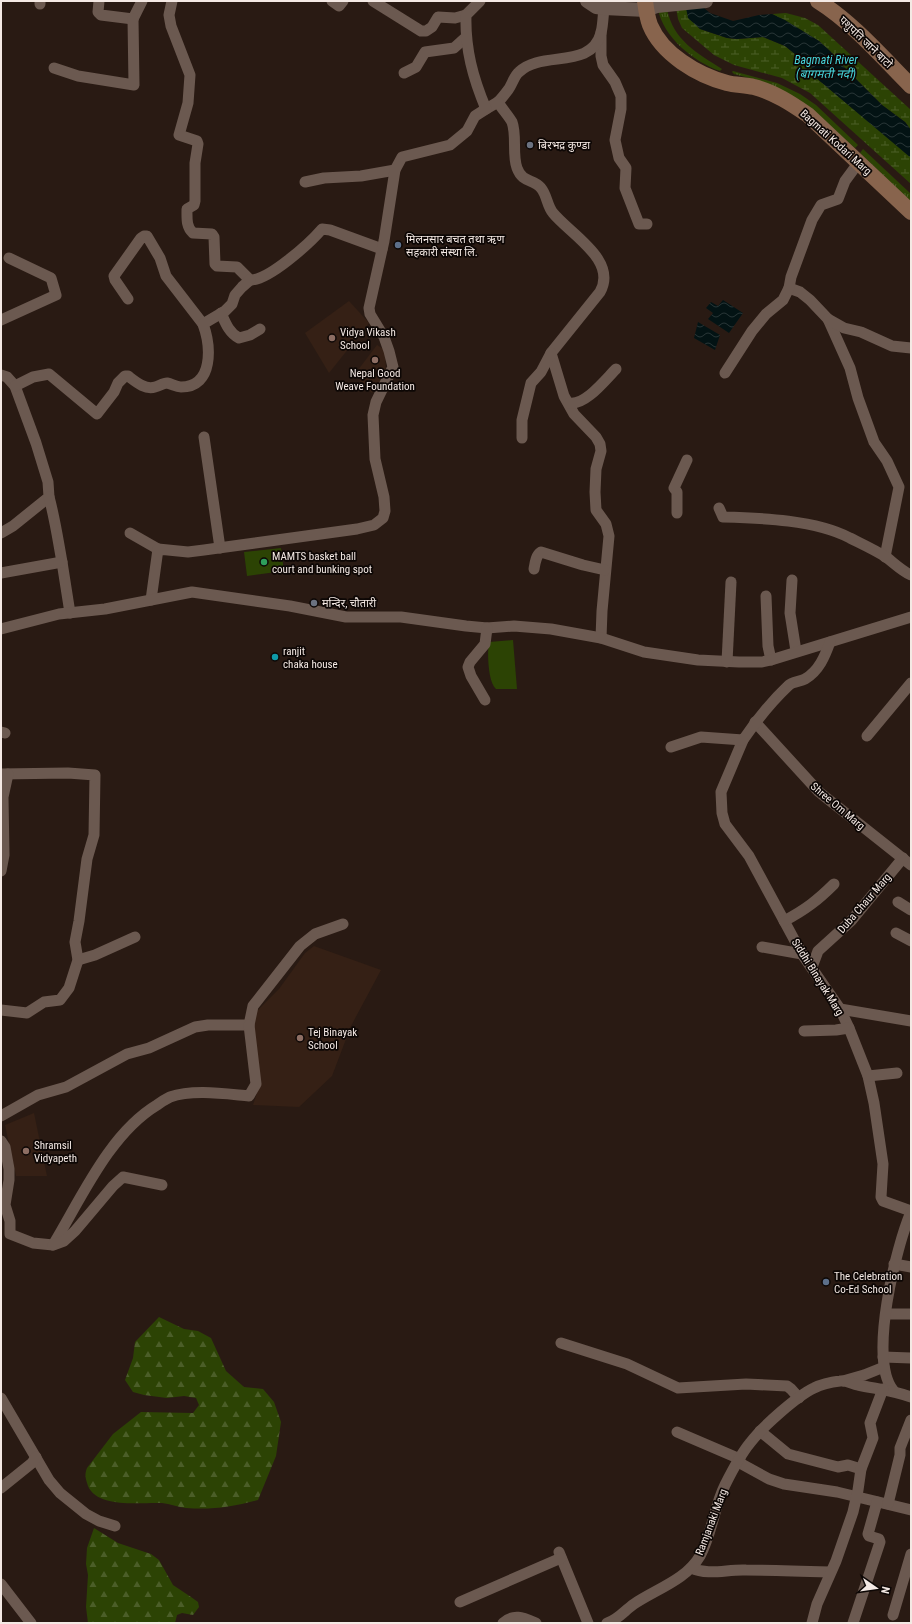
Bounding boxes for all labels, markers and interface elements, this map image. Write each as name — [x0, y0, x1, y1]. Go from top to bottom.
street label: पशुपति जाने बाटो — [836, 14, 895, 71]
water label: Bagmati River (बागमती नदी) — [794, 53, 858, 81]
street label: Bagmati Kodari Marg — [797, 107, 874, 178]
place label: बिरभद्र कुण्डा — [538, 139, 590, 152]
marker: बिरभद्र कुण्डा — [525, 140, 535, 150]
place label: मिलनसार बचत तथा ऋण सहकारी संस्था लि. — [406, 233, 505, 259]
marker: मिलनसार बचत तथा ऋण सहकारी संस्था लि. — [393, 240, 403, 250]
place label: Vidya Vikash School — [340, 326, 396, 352]
marker: Vidya Vikash School — [327, 333, 337, 343]
marker: Nepal Good Weave Foundation — [370, 355, 380, 365]
place label: Nepal Good Weave Foundation — [335, 367, 415, 393]
place label: MAMTS basket ball court and bunking spot — [272, 550, 372, 576]
marker: MAMTS basket ball court and bunking spot — [259, 557, 269, 567]
place label: मन्दिर, चौतारी — [322, 597, 376, 610]
marker: मन्दिर, चौतारी — [309, 598, 319, 608]
place label: ranjit chaka house — [283, 645, 338, 671]
marker: ranjit chaka house — [270, 652, 280, 662]
street label: Shree Om Marg — [808, 780, 867, 833]
street label: Duba Chaur Marg — [835, 871, 894, 936]
street label: Siddhi Binayak Marg — [789, 936, 846, 1018]
place label: Tej Binayak School — [308, 1026, 357, 1052]
marker: Tej Binayak School — [295, 1033, 305, 1043]
place label: Shramsil Vidyapeth — [34, 1139, 77, 1165]
marker: Shramsil Vidyapeth — [21, 1146, 31, 1156]
place label: The Celebration Co-Ed School — [834, 1270, 902, 1296]
marker: The Celebration Co-Ed School — [821, 1277, 831, 1287]
street label: Ramjanaki Marg — [693, 1487, 730, 1557]
north arrow — [856, 1568, 896, 1608]
text: N — [878, 1585, 892, 1595]

